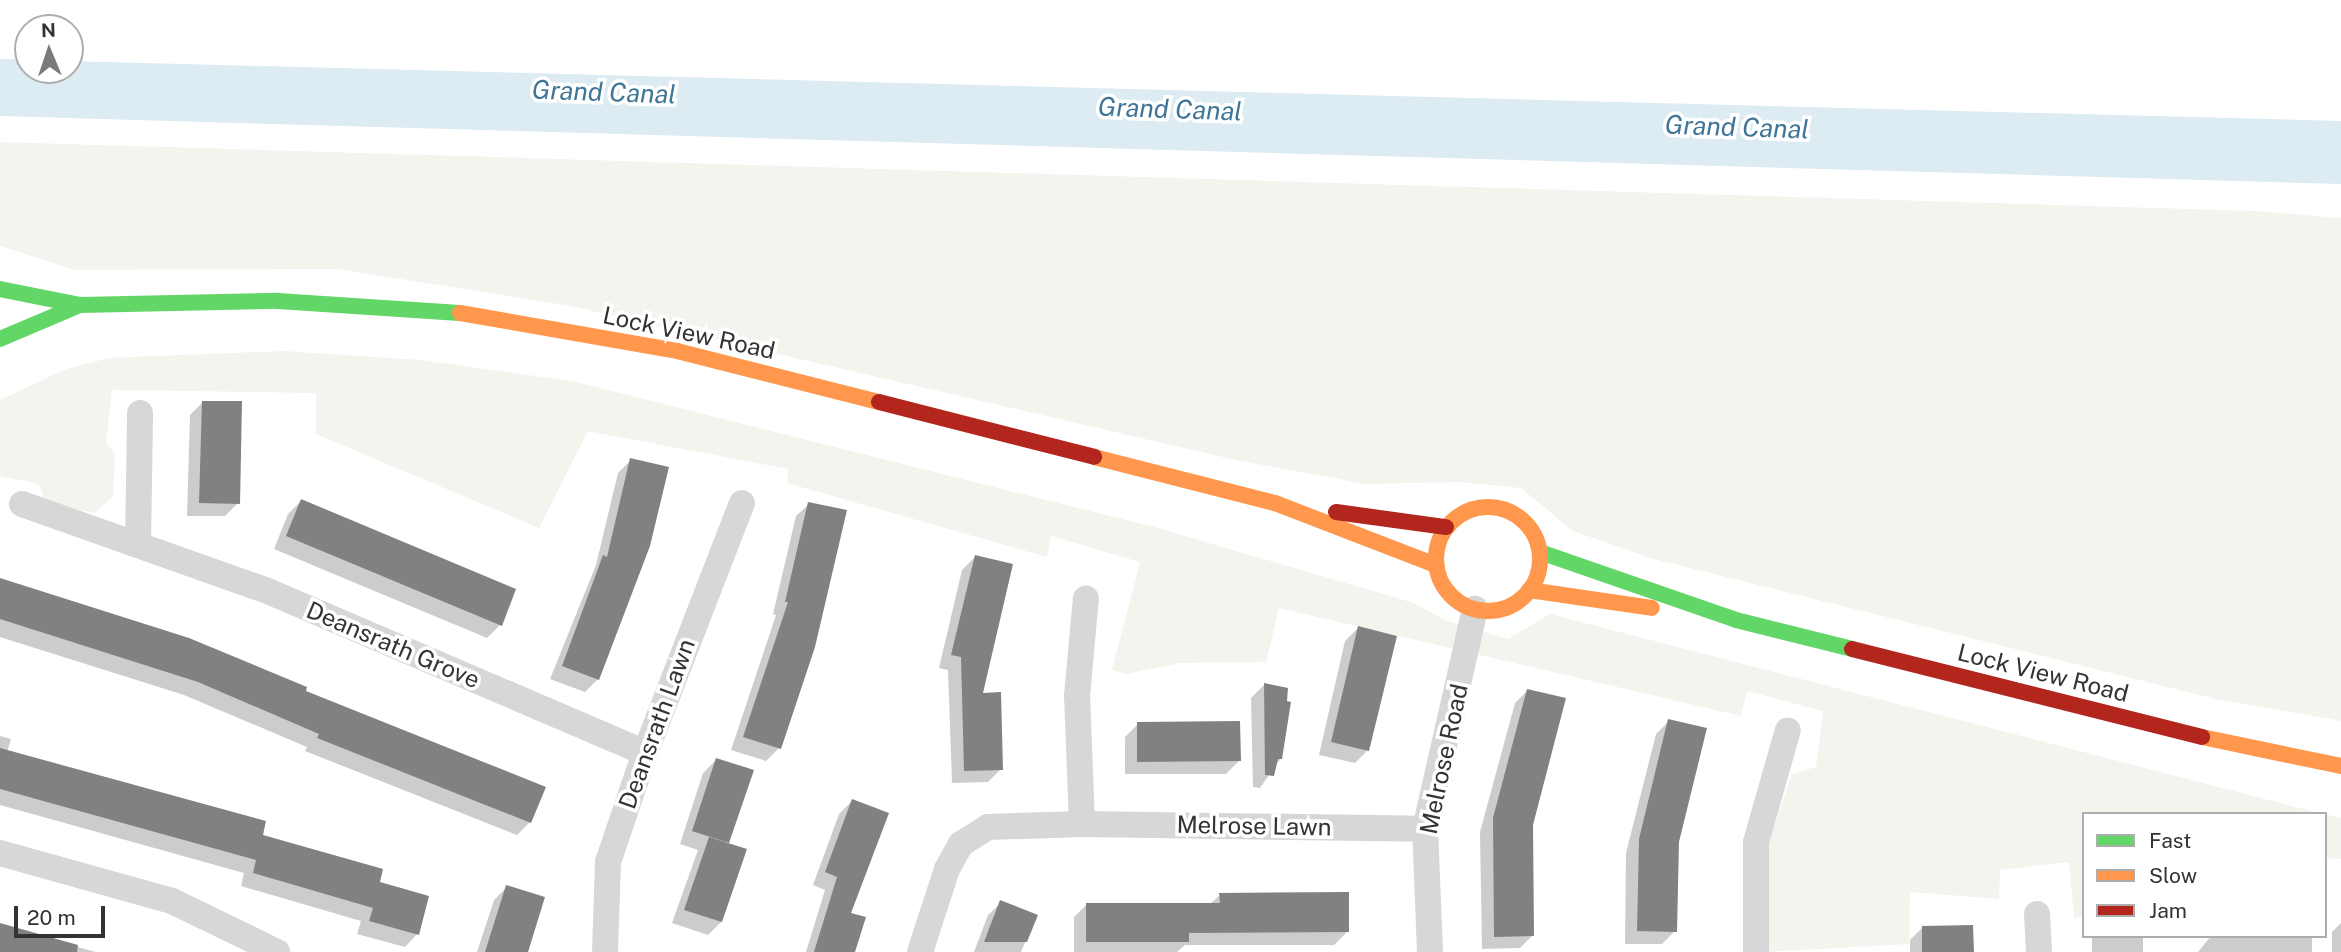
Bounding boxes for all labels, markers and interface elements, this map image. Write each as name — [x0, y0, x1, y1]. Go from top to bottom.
north arrow — [14, 14, 84, 84]
text: N — [41, 19, 56, 41]
water label: Grand Canal — [531, 74, 677, 110]
water label: Grand Canal — [1097, 91, 1243, 127]
water label: Grand Canal — [1664, 109, 1810, 145]
street label: Lock View Road — [600, 301, 778, 365]
street label: Deansrath Grove — [302, 596, 484, 694]
street label: Deansrath Lawn — [613, 635, 701, 813]
street label: Lock View Road — [1954, 638, 2132, 708]
street label: Melrose Road — [1414, 681, 1474, 837]
street label: Melrose Lawn — [1176, 810, 1332, 842]
legend — [2082, 812, 2327, 938]
text: Fast — [2149, 828, 2191, 853]
text: Slow — [2149, 863, 2197, 888]
scale bar — [18, 892, 108, 936]
text: Jam — [2149, 898, 2187, 923]
text: 20 m — [27, 905, 76, 930]

